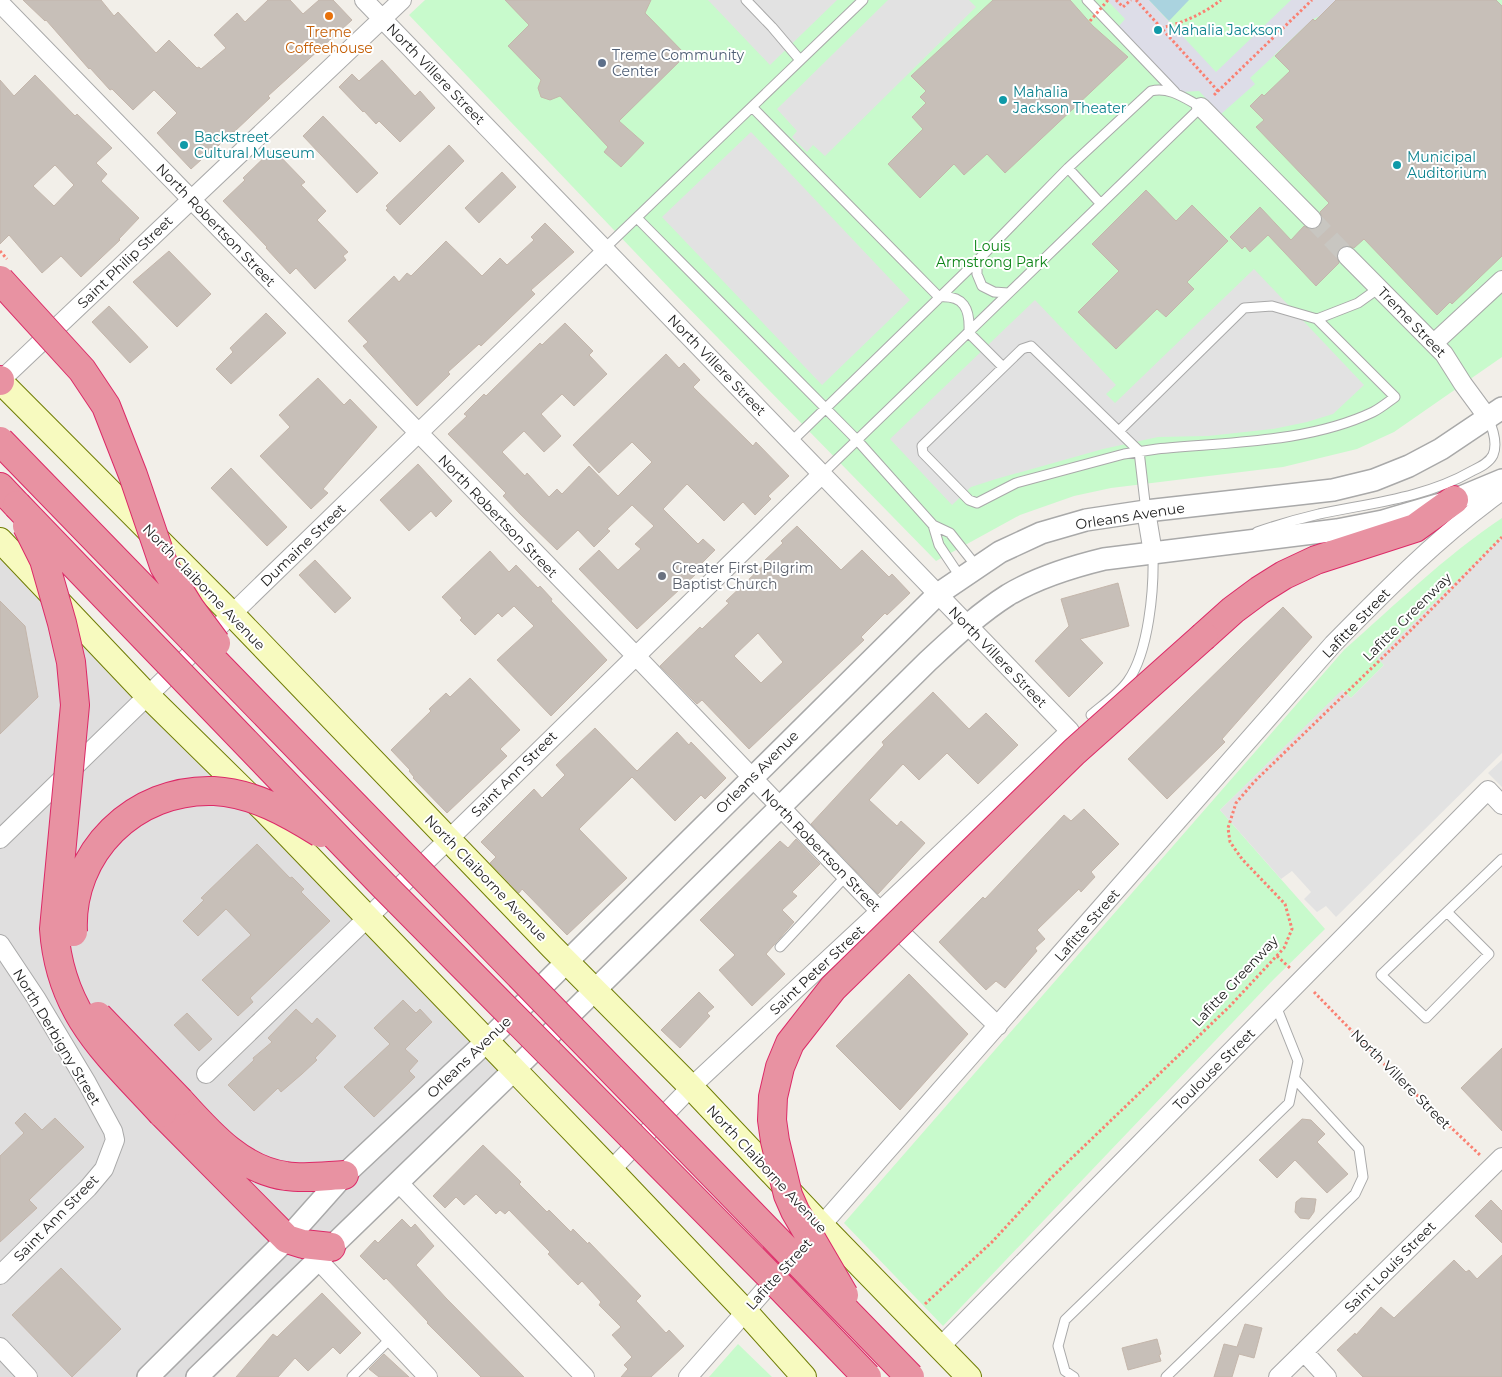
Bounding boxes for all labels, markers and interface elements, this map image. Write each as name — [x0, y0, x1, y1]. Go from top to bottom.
marker: Treme Coffeehouse — [323, 10, 335, 22]
street label: North Villere Street — [383, 20, 489, 129]
place label: Mahalia Jackson — [1168, 21, 1283, 39]
place label: Treme Coffeehouse — [285, 23, 373, 57]
marker: Mahalia Jackson — [1152, 24, 1164, 36]
place label: Treme Community Center — [612, 46, 745, 80]
marker: Treme Community Center — [596, 57, 608, 69]
place label: Mahalia Jackson Theater — [1012, 83, 1127, 117]
marker: Mahalia Jackson Theater — [997, 94, 1009, 106]
place label: Backstreet Cultural Museum — [194, 128, 315, 162]
marker: Backstreet Cultural Museum — [178, 139, 190, 151]
place label: Municipal Auditorium — [1407, 148, 1487, 182]
marker: Municipal Auditorium — [1391, 159, 1403, 171]
street label: North Robertson Street — [152, 160, 280, 291]
street label: Saint Philip Street — [74, 212, 177, 312]
park label: Louis Armstrong Park — [936, 237, 1049, 271]
street label: Treme Street — [1374, 283, 1450, 361]
street label: North Villere Street — [664, 311, 770, 420]
street label: North Robertson Street — [434, 451, 562, 582]
street label: Orleans Avenue — [1074, 498, 1186, 534]
street label: Dumaine Street — [257, 499, 350, 590]
street label: North Claiborne Avenue — [139, 520, 269, 654]
place label: Greater First Pilgrim Baptist Church — [672, 559, 814, 593]
street label: Lafitte Greenway — [1359, 569, 1455, 665]
marker: Greater First Pilgrim Baptist Church — [656, 570, 668, 582]
street label: Lafitte Street — [1318, 584, 1394, 662]
street label: North Villere Street — [945, 603, 1051, 712]
street label: Saint Ann Street — [467, 727, 561, 821]
street label: Orleans Avenue — [712, 727, 802, 817]
street label: North Robertson Street — [757, 785, 885, 916]
street label: North Claiborne Avenue — [421, 811, 551, 945]
street label: Lafitte Street — [1051, 885, 1124, 965]
street label: Saint Peter Street — [766, 921, 868, 1019]
street label: Lafitte Greenway — [1188, 931, 1282, 1030]
street label: North Derbigny Street — [9, 966, 105, 1109]
street label: Orleans Avenue — [423, 1012, 515, 1102]
street label: Toulouse Street — [1169, 1024, 1259, 1114]
street label: North Villere Street — [1347, 1025, 1455, 1133]
street label: North Claiborne Avenue — [703, 1101, 831, 1237]
street label: Saint Ann Street — [10, 1170, 102, 1265]
street label: Saint Louis Street — [1340, 1217, 1440, 1317]
street label: Lafitte Street — [742, 1234, 816, 1314]

